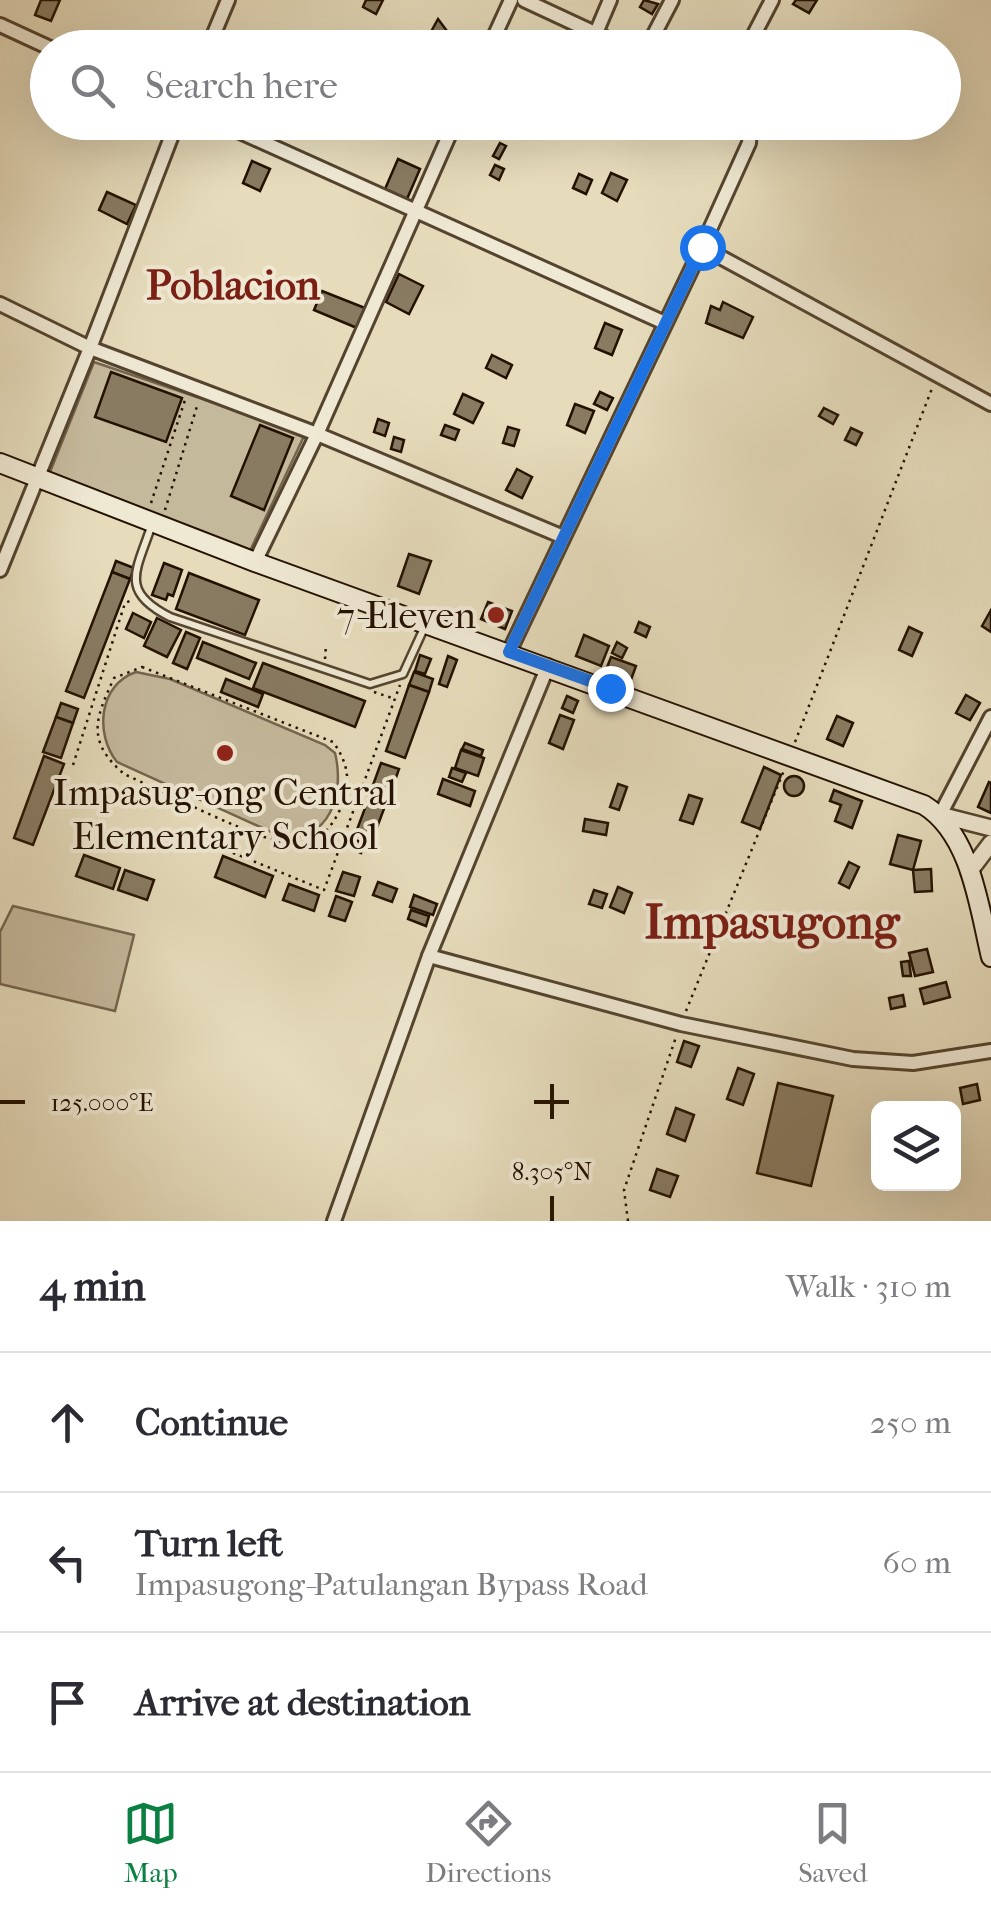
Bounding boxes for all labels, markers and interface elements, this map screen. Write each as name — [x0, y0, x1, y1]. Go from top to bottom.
search box — [30, 30, 961, 140]
icon: search — [65, 58, 120, 113]
text: Search here — [145, 63, 338, 108]
route start — [680, 225, 726, 271]
district label: Poblacion — [146, 261, 321, 310]
place label: 7-Eleven — [337, 593, 476, 638]
marker: 7-Eleven — [485, 604, 507, 626]
route end — [588, 666, 634, 712]
marker: Impasug-ong Central Elementary School — [214, 742, 236, 764]
place label: Impasug-ong Central Elementary School — [53, 770, 397, 859]
district label: Impasugong — [645, 894, 901, 950]
text: 125.000°E — [50, 1088, 154, 1117]
map controls — [871, 1101, 961, 1191]
button: layers — [871, 1101, 961, 1191]
text: 8.305°N — [512, 1157, 592, 1186]
text: 4 min — [40, 1262, 146, 1311]
text: Walk · 310 m — [786, 1268, 951, 1305]
icon: ahead — [40, 1395, 95, 1450]
text: Continue — [135, 1400, 288, 1445]
text: 250 m — [870, 1404, 951, 1441]
text: Turn left — [135, 1521, 283, 1566]
icon: left — [40, 1535, 95, 1590]
text: 60 m — [883, 1544, 951, 1581]
text: Impasugong-Patulangan Bypass Road — [135, 1566, 648, 1603]
icon: arrive — [40, 1675, 95, 1730]
text: Arrive at destination — [135, 1680, 471, 1725]
tab: Map — [123, 1796, 178, 1889]
tab: Directions — [425, 1796, 551, 1889]
tab: Saved — [798, 1796, 868, 1889]

